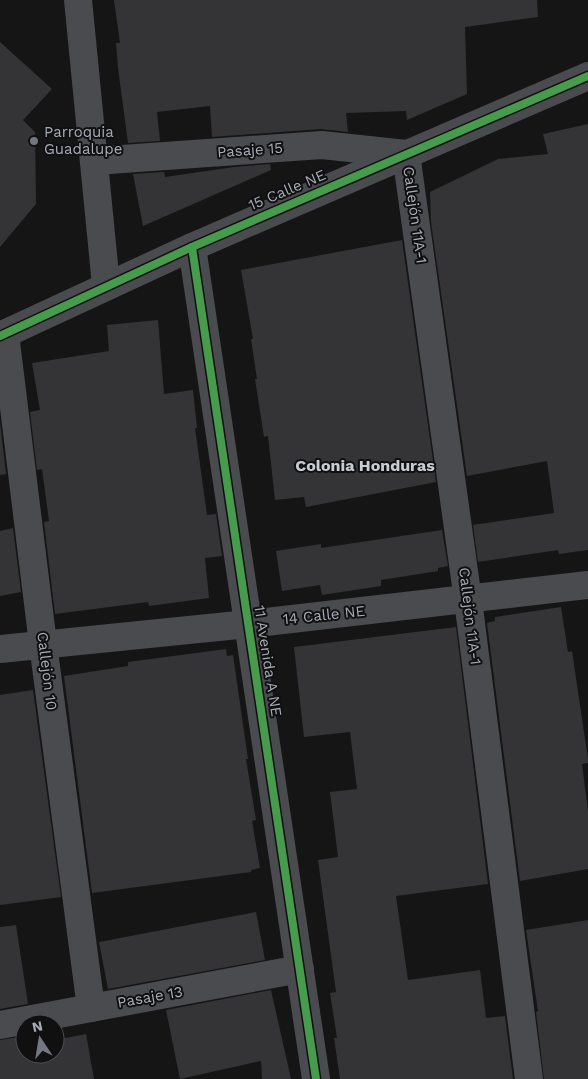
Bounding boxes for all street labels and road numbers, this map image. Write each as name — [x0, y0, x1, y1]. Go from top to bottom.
street label: Pasaje 15 — [216, 139, 284, 161]
street label: Callejón 11A-1 — [399, 165, 431, 265]
street label: 15 Calle NE — [246, 166, 328, 214]
street label: Callejón 11A-1 — [455, 566, 485, 666]
street label: 14 Calle NE — [282, 602, 366, 628]
street label: 11 Avenida A NE — [250, 604, 286, 718]
street label: Callejón 10 — [33, 631, 61, 711]
street label: Pasaje 13 — [116, 982, 184, 1012]

